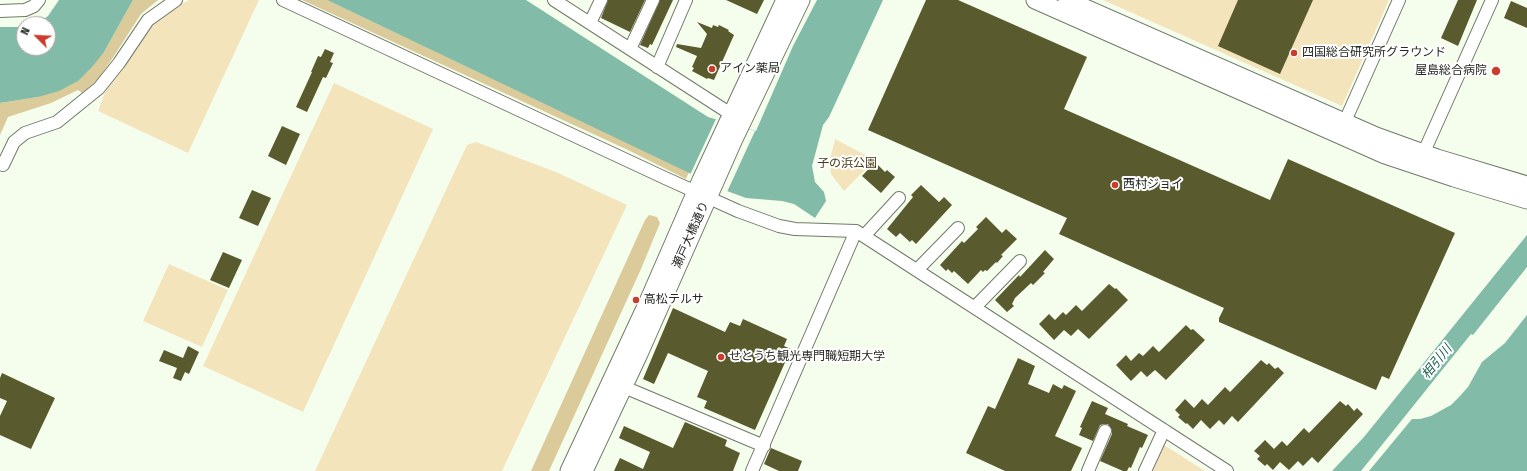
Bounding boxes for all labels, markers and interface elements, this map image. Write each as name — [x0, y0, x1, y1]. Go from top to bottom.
north arrow — [16, 16, 56, 56]
text: N — [18, 26, 33, 37]
place label: 四国総合研究所グラウンド — [1302, 46, 1446, 60]
marker: 四国総合研究所グラウンド — [1289, 48, 1299, 58]
place label: アイン薬局 — [720, 62, 780, 76]
marker: アイン薬局 — [707, 64, 717, 74]
place label: 屋島総合病院 — [1415, 64, 1487, 78]
marker: 屋島総合病院 — [1490, 65, 1502, 77]
park label: 子の浜公園 — [817, 157, 877, 171]
place label: 西村ジョイ — [1123, 178, 1183, 192]
marker: 西村ジョイ — [1110, 180, 1120, 190]
street label: 瀬戸大橋通り — [670, 199, 712, 271]
place label: 高松テルサ — [644, 293, 704, 307]
marker: 高松テルサ — [631, 295, 641, 305]
water label: 相引川 — [1419, 342, 1455, 382]
place label: せとうち観光専門職短期大学 — [729, 350, 885, 364]
marker: せとうち観光専門職短期大学 — [716, 352, 726, 362]

